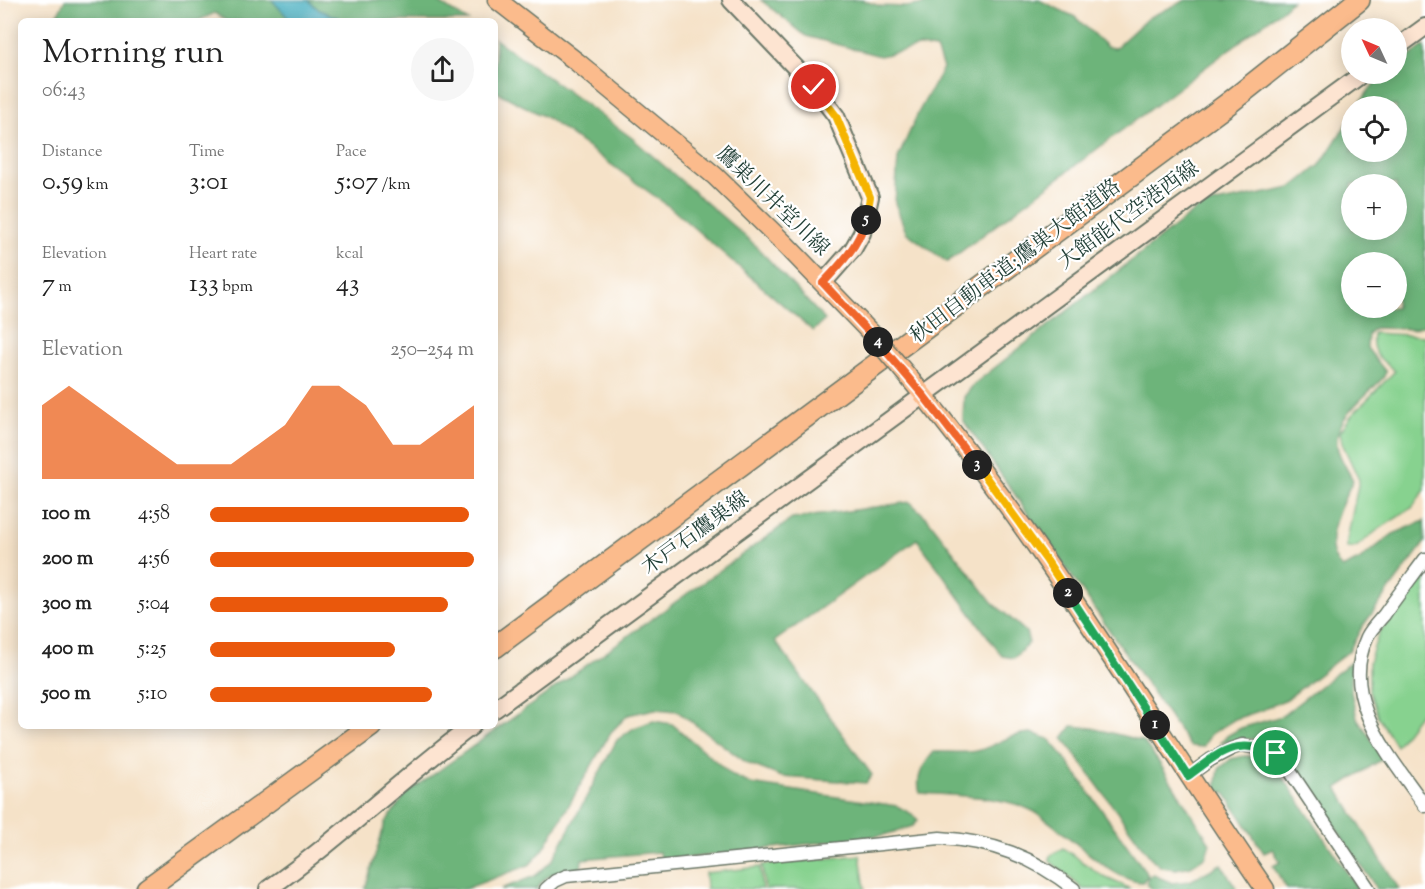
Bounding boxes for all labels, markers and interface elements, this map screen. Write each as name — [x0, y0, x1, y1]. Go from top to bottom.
north arrow — [1341, 18, 1407, 84]
map controls — [1341, 18, 1407, 318]
text: Morning run — [42, 30, 224, 78]
button: share — [411, 38, 474, 101]
pin — [788, 61, 839, 112]
icon: check — [797, 70, 830, 103]
text: 06:43 — [42, 77, 86, 106]
button: locate — [1341, 96, 1407, 162]
street label: 鷹巣川井堂川線 — [709, 140, 835, 264]
text: Distance — [42, 141, 102, 164]
text: Time — [189, 141, 225, 164]
text: Pace — [336, 141, 367, 164]
street label: 大館能代空港西線 — [1052, 154, 1206, 278]
text: 0.59 — [42, 164, 83, 201]
text: 3:01 — [189, 164, 228, 201]
text: 5:07 — [336, 164, 378, 201]
street label: 秋田自動車道;鷹巣大館道路 — [904, 173, 1128, 351]
text: km — [83, 174, 109, 197]
text: /km — [378, 174, 411, 197]
button: + — [1341, 174, 1407, 240]
pin: 5 — [851, 205, 881, 235]
text: 5 — [863, 208, 869, 231]
text: Elevation — [42, 243, 107, 266]
text: Heart rate — [189, 243, 257, 266]
text: kcal — [336, 243, 364, 266]
button: − — [1341, 252, 1407, 318]
text: 7 — [42, 266, 55, 303]
text: 133 — [189, 266, 219, 303]
text: 43 — [336, 266, 360, 303]
text: m — [55, 276, 72, 299]
text: bpm — [219, 276, 253, 299]
pin: 4 — [863, 327, 893, 357]
text: 4 — [874, 330, 882, 353]
text: Elevation — [42, 336, 123, 365]
text: 250–254 m — [390, 336, 474, 365]
pin: 3 — [962, 450, 992, 480]
text: 3 — [974, 453, 980, 476]
street label: 木戸石鷹巣線 — [636, 485, 756, 583]
text: 100 m — [42, 500, 91, 529]
text: 4:58 — [138, 500, 170, 529]
text: 200 m — [42, 545, 93, 574]
text: 4:56 — [138, 545, 170, 574]
pin: 2 — [1053, 578, 1083, 608]
text: 2 — [1064, 581, 1072, 604]
text: 300 m — [42, 590, 92, 619]
text: 5:04 — [138, 590, 170, 619]
text: 400 m — [42, 635, 94, 664]
text: 5:25 — [138, 635, 166, 664]
text: 500 m — [42, 680, 91, 709]
text: 5:10 — [138, 680, 167, 709]
pin: 1 — [1140, 710, 1170, 740]
text: 1 — [1152, 713, 1158, 736]
pin — [1250, 727, 1301, 778]
icon: arrive — [1259, 736, 1292, 769]

